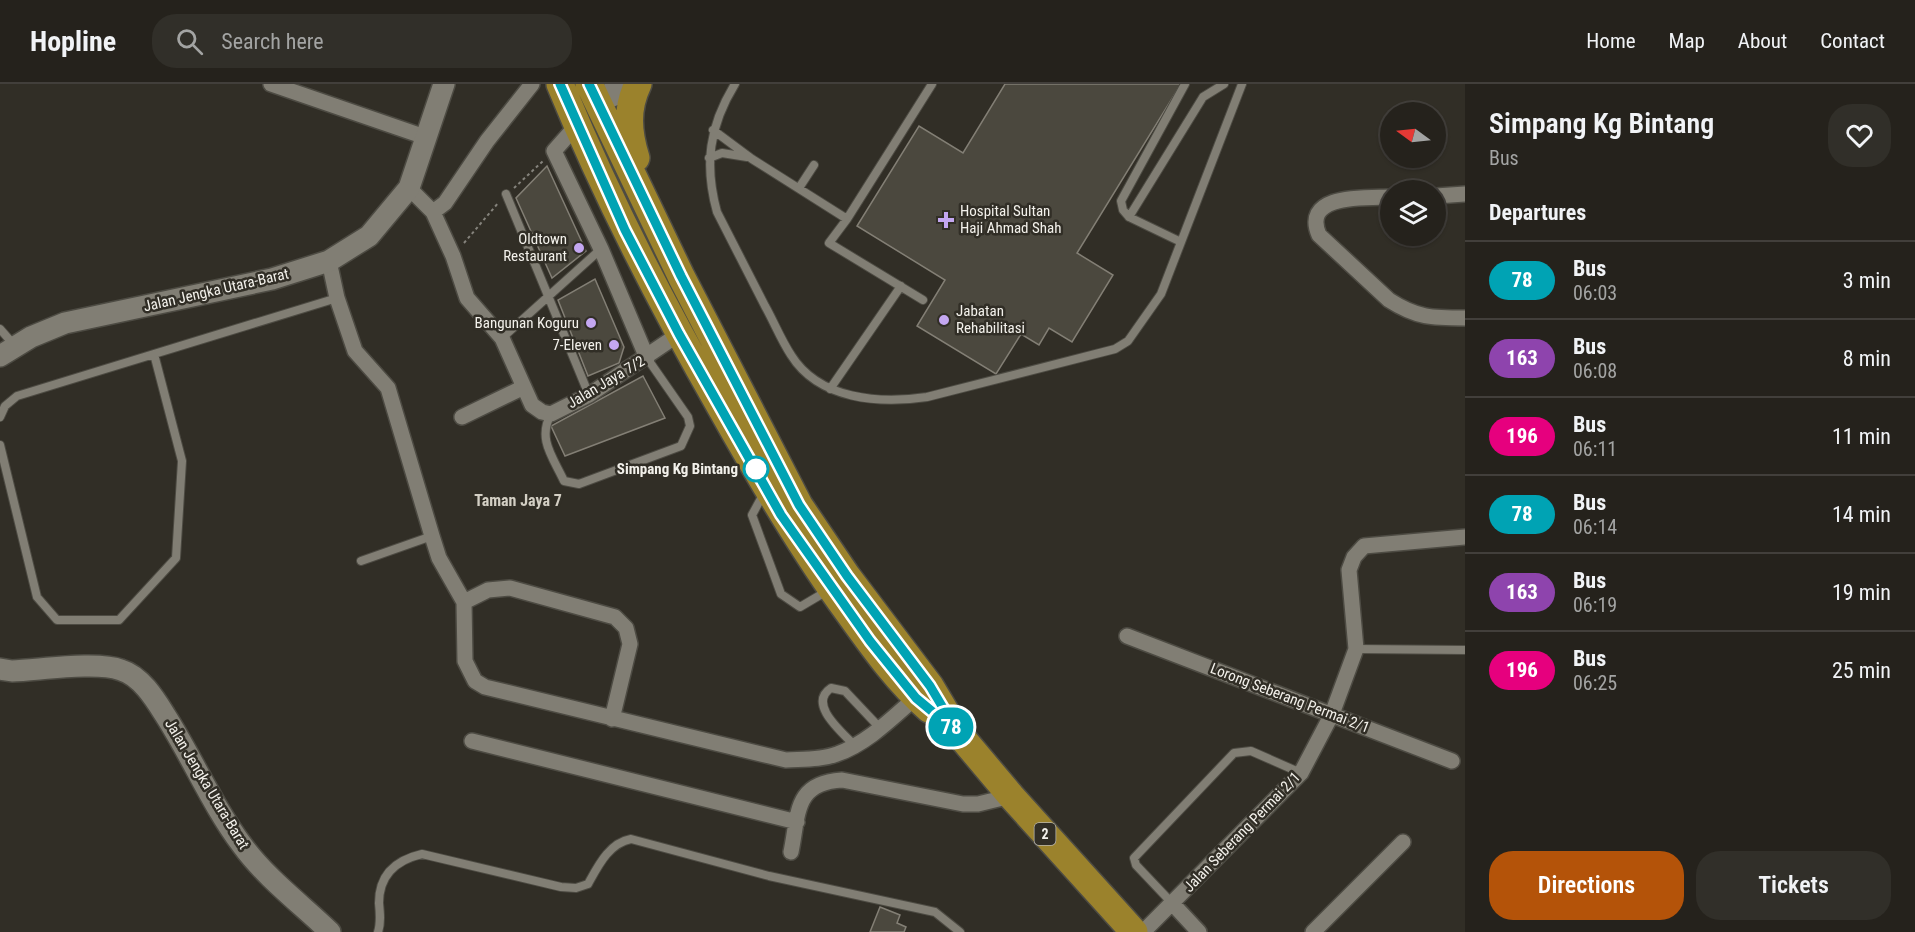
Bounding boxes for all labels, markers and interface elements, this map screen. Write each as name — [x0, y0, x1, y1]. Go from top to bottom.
search box — [152, 14, 572, 68]
text: Hopline — [30, 25, 116, 58]
icon: search — [173, 25, 206, 58]
text: Search here — [221, 29, 324, 54]
text: Home — [1586, 29, 1636, 53]
text: Map — [1669, 29, 1705, 53]
text: About — [1738, 29, 1787, 53]
text: Contact — [1820, 29, 1885, 53]
north arrow — [1380, 102, 1446, 168]
map controls — [1380, 102, 1446, 246]
button: heart — [1828, 104, 1891, 167]
text: Simpang Kg Bintang — [1489, 107, 1714, 140]
text: Bus — [1489, 146, 1519, 170]
button: layers — [1380, 180, 1446, 246]
text: Departures — [1489, 200, 1586, 225]
place label: Hospital Sultan Haji Ahmad Shah — [960, 202, 1061, 237]
marker: Hospital Sultan Haji Ahmad Shah — [937, 211, 955, 229]
place label: Oldtown Restaurant — [503, 230, 567, 265]
marker: Oldtown Restaurant — [572, 241, 586, 255]
text: Bus — [1573, 256, 1606, 281]
street label: Jalan Jengka Utara-Barat — [142, 265, 290, 315]
text: 78 — [1511, 268, 1533, 292]
text: 3 min — [1843, 268, 1891, 293]
text: 06:03 — [1573, 281, 1617, 305]
place label: Jabatan Rehabilitasi — [956, 302, 1025, 337]
marker: Jabatan Rehabilitasi — [937, 313, 951, 327]
place label: Bangunan Koguru — [475, 314, 579, 332]
marker: Bangunan Koguru — [584, 316, 598, 330]
text: Bus — [1573, 334, 1606, 359]
place label: 7-Eleven — [552, 336, 602, 354]
marker: 7-Eleven — [607, 338, 621, 352]
text: 163 — [1506, 346, 1538, 370]
text: 8 min — [1843, 346, 1891, 371]
street label: Jalan Jaya 7/2 — [564, 352, 648, 412]
text: 06:08 — [1573, 359, 1617, 383]
text: Bus — [1573, 412, 1606, 437]
text: 196 — [1506, 424, 1538, 448]
text: 11 min — [1832, 424, 1891, 449]
text: 06:11 — [1573, 437, 1617, 461]
marker: Simpang Kg Bintang — [743, 456, 769, 482]
place label: Simpang Kg Bintang — [617, 460, 738, 478]
text: Bus — [1573, 490, 1606, 515]
district label: Taman Jaya 7 — [474, 491, 562, 510]
text: 78 — [1511, 502, 1533, 526]
text: 14 min — [1832, 502, 1891, 527]
text: 06:14 — [1573, 515, 1617, 539]
text: Bus — [1573, 568, 1606, 593]
text: 163 — [1506, 580, 1538, 604]
text: 19 min — [1832, 580, 1891, 605]
text: 06:19 — [1573, 593, 1617, 617]
text: Bus — [1573, 646, 1606, 671]
text: 196 — [1506, 658, 1538, 682]
text: 25 min — [1832, 658, 1891, 683]
street label: Lorong Seberang Permai 2/1 — [1208, 659, 1372, 737]
text: 06:25 — [1573, 671, 1617, 695]
line badge: 78 — [924, 708, 978, 746]
text: 78 — [940, 715, 962, 739]
street label: Jalan Jengka Utara-Barat — [161, 716, 253, 852]
street label: Jalan Seberang Permai 2/1 — [1180, 768, 1304, 896]
road number: 2 — [1034, 823, 1056, 845]
button: Directions — [1489, 851, 1684, 920]
button: Tickets — [1696, 851, 1891, 920]

